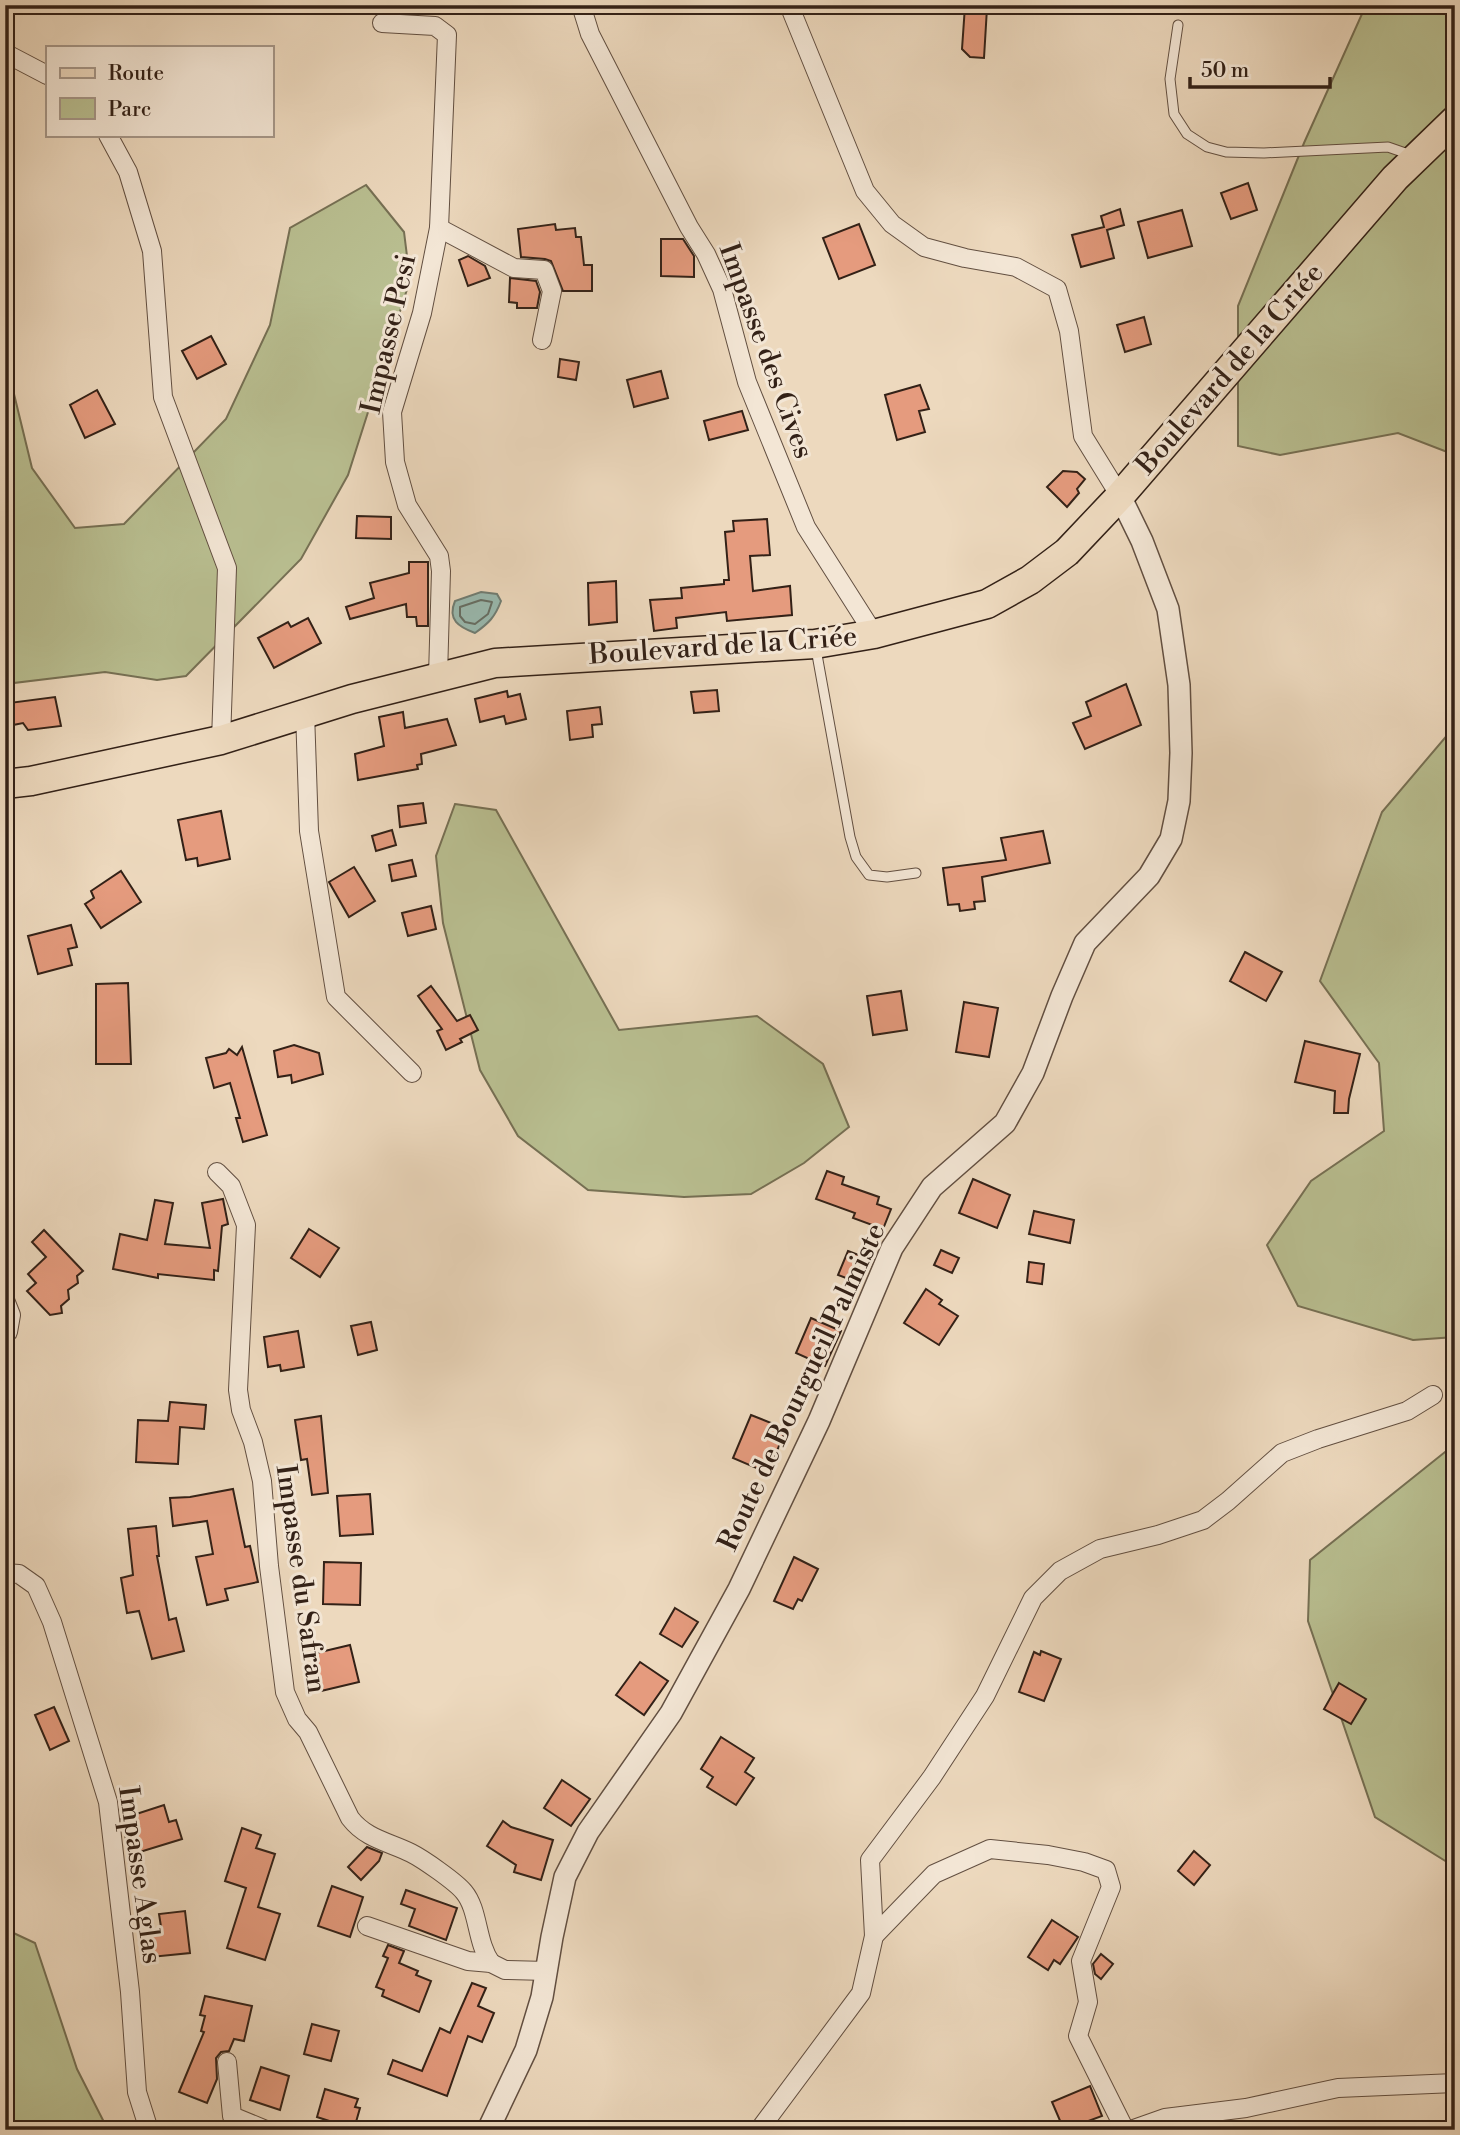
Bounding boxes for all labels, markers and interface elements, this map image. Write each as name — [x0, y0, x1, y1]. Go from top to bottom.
legend — [46, 46, 273, 136]
scale bar — [1190, 46, 1330, 90]
text: 50 m — [1201, 58, 1249, 84]
text: Route — [108, 61, 164, 87]
text: Parc — [108, 97, 151, 123]
street label: Impasse des Cives — [711, 239, 821, 463]
street label: Impasse Pesi — [354, 251, 424, 417]
street label: Boulevard de la Criée — [1128, 256, 1331, 483]
street label: Boulevard de la Criée — [587, 619, 858, 673]
street label: Route de Bourgueil Palmiste — [711, 1218, 893, 1556]
street label: Impasse du Safran — [268, 1462, 334, 1696]
street label: Impasse Aglas — [110, 1784, 170, 1966]

